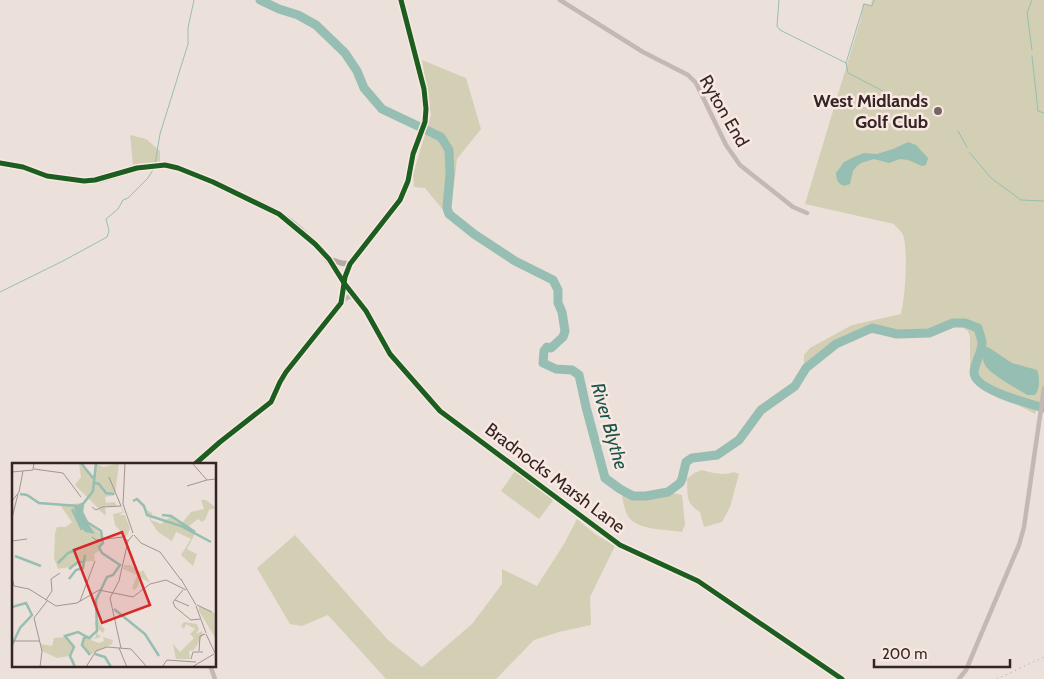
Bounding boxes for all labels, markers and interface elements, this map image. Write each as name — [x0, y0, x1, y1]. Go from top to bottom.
street label: Ryton End — [695, 71, 753, 151]
place label: West Midlands Golf Club — [813, 90, 928, 133]
marker: West Midlands Golf Club — [932, 105, 944, 117]
water label: River Blythe — [586, 380, 633, 472]
street label: Bradnocks Marsh Lane — [481, 418, 629, 538]
inset map — [12, 463, 216, 666]
scale bar — [874, 636, 1010, 668]
text: 200 m — [882, 645, 927, 663]

